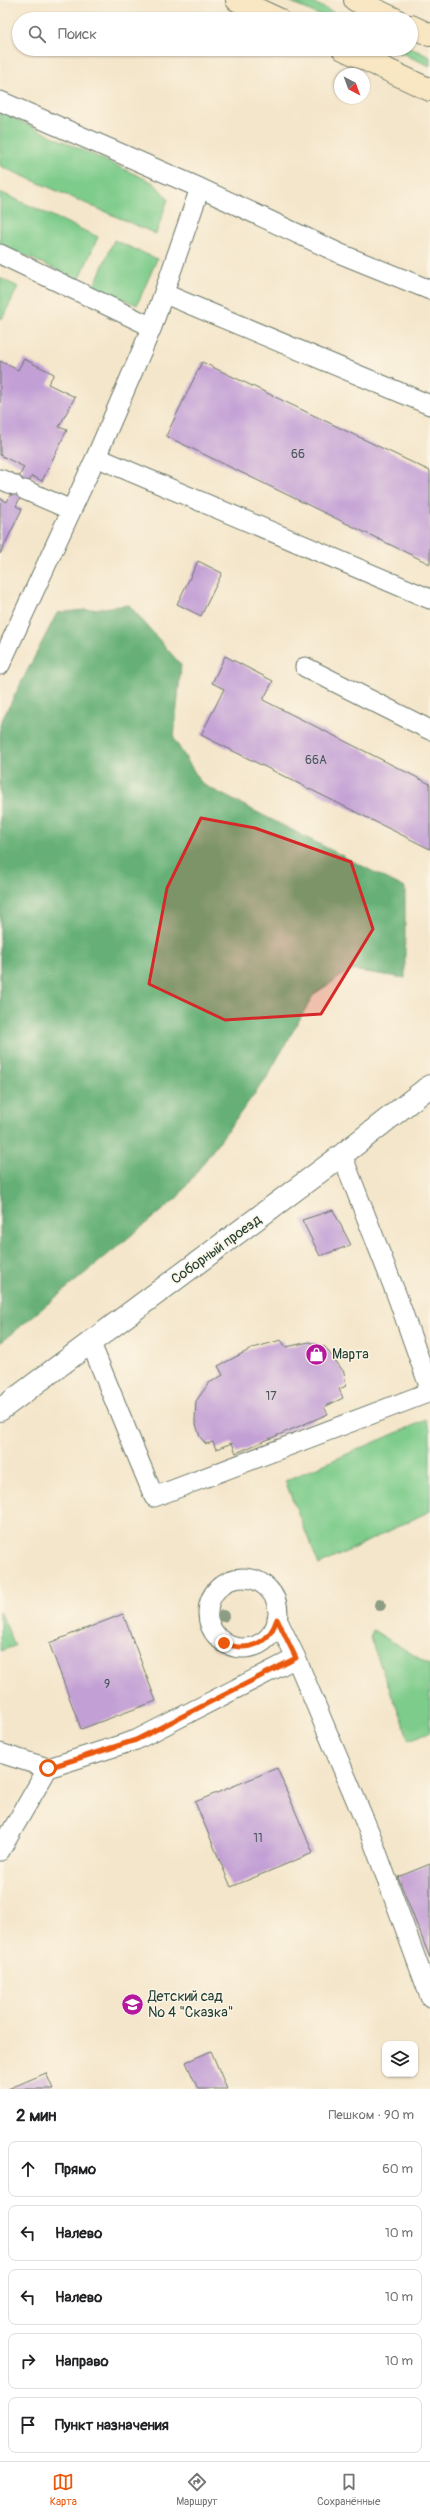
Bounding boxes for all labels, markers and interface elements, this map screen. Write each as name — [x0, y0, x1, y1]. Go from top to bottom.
search box — [12, 12, 418, 56]
icon: search — [26, 23, 48, 45]
text: Поиск — [58, 25, 97, 44]
north arrow — [334, 68, 370, 104]
house number: 66 — [291, 447, 305, 462]
house number: 66А — [305, 753, 327, 768]
street label: Соборный проезд — [168, 1211, 265, 1288]
shop icon: Марта — [304, 1341, 330, 1367]
place label: Марта — [332, 1346, 369, 1363]
house number: 17 — [265, 1389, 277, 1404]
route end — [215, 1634, 233, 1652]
house number: 9 — [104, 1677, 110, 1692]
route start — [39, 1759, 57, 1777]
house number: 11 — [253, 1831, 263, 1846]
place label: Детский сад № 4 "Сказка" — [147, 1988, 233, 2021]
school or university icon: Детский сад № 4 "Сказка" — [119, 1991, 145, 2017]
map controls — [382, 2041, 418, 2077]
button: layers — [382, 2041, 418, 2077]
text: 2 мин — [16, 2105, 56, 2126]
text: Пешком · 90 m — [329, 2107, 414, 2123]
icon: ahead — [17, 2158, 39, 2180]
text: Прямо — [55, 2160, 96, 2179]
text: 60 m — [382, 2161, 413, 2177]
icon: left — [17, 2222, 39, 2244]
text: Налево — [55, 2224, 102, 2243]
text: 10 m — [385, 2225, 413, 2241]
icon: left — [17, 2286, 39, 2308]
text: Налево — [55, 2288, 102, 2307]
text: 10 m — [385, 2289, 413, 2305]
icon: right — [17, 2350, 39, 2372]
text: Направо — [55, 2352, 109, 2371]
text: 10 m — [385, 2353, 413, 2369]
icon: arrive — [17, 2414, 39, 2436]
text: Пункт назначения — [55, 2416, 169, 2435]
tab: Карта — [50, 2471, 77, 2508]
tab: Маршрут — [176, 2471, 218, 2508]
tab: Сохранённые — [317, 2471, 380, 2508]

